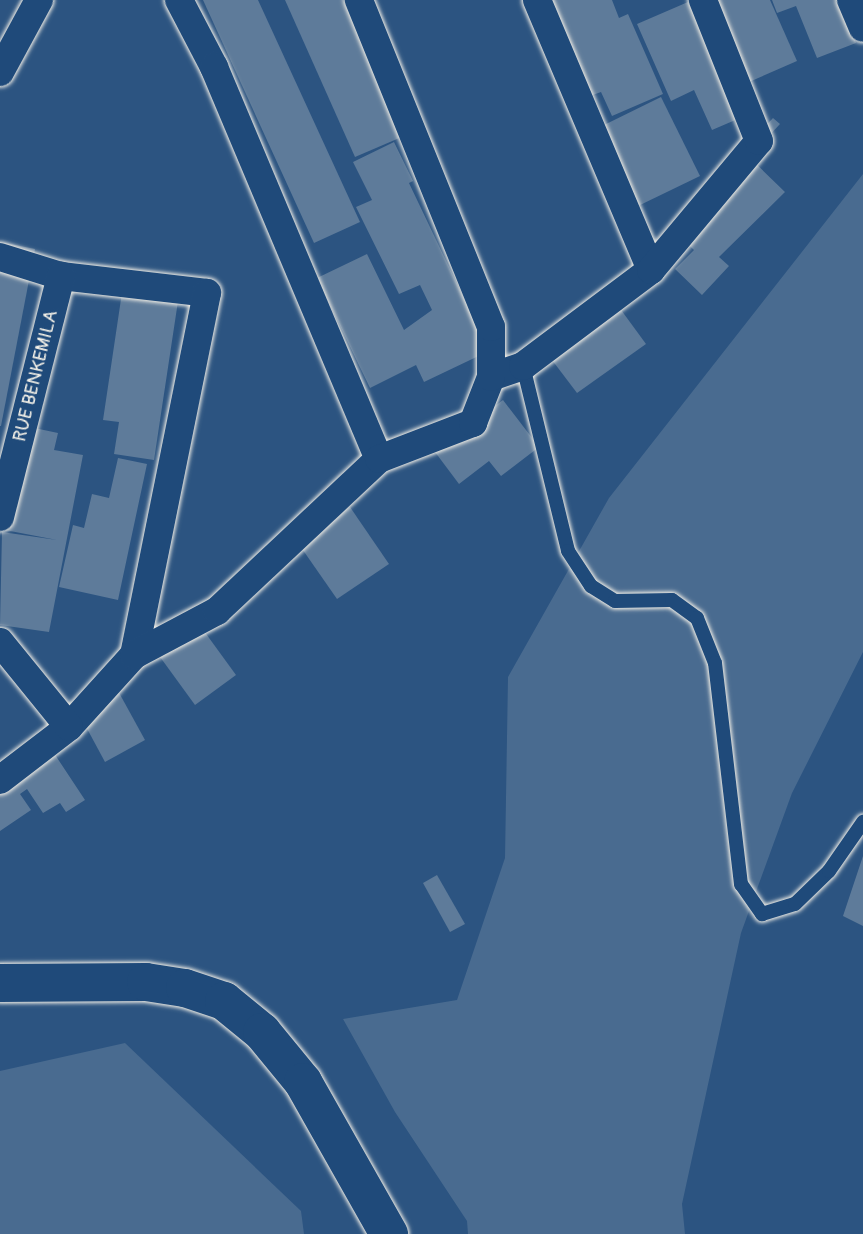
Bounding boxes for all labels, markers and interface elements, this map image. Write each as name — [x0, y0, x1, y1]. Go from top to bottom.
street label: RUE BENKEMILA — [9, 308, 63, 444]

